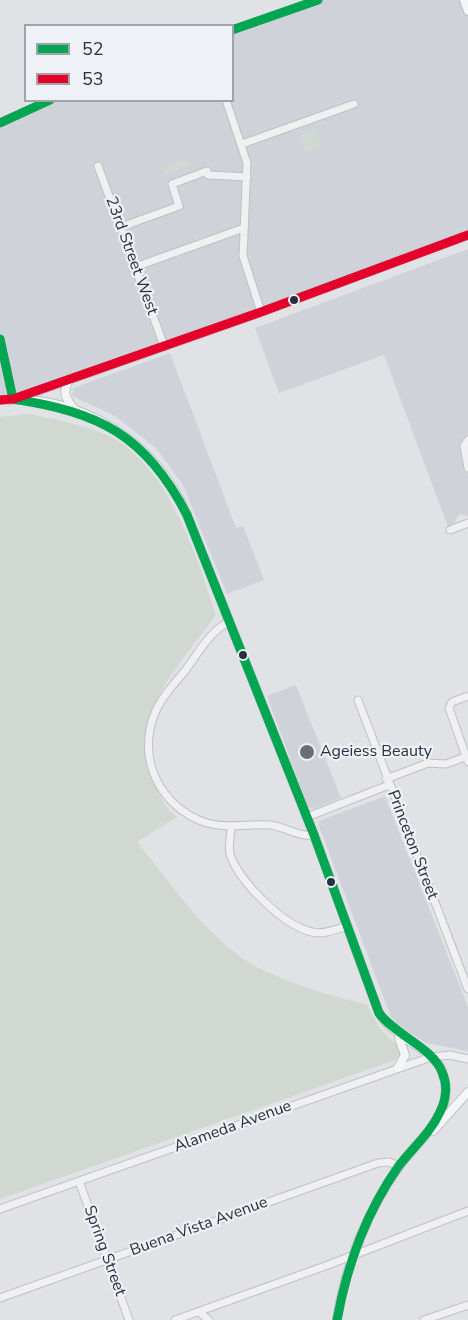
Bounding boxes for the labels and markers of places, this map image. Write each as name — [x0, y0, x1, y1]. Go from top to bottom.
unlabelled marker — [288, 294, 300, 306]
unlabelled marker — [237, 649, 249, 661]
place label: Ageiess Beauty — [320, 742, 432, 762]
marker: Ageiess Beauty — [298, 743, 316, 761]
unlabelled marker — [325, 876, 337, 888]

